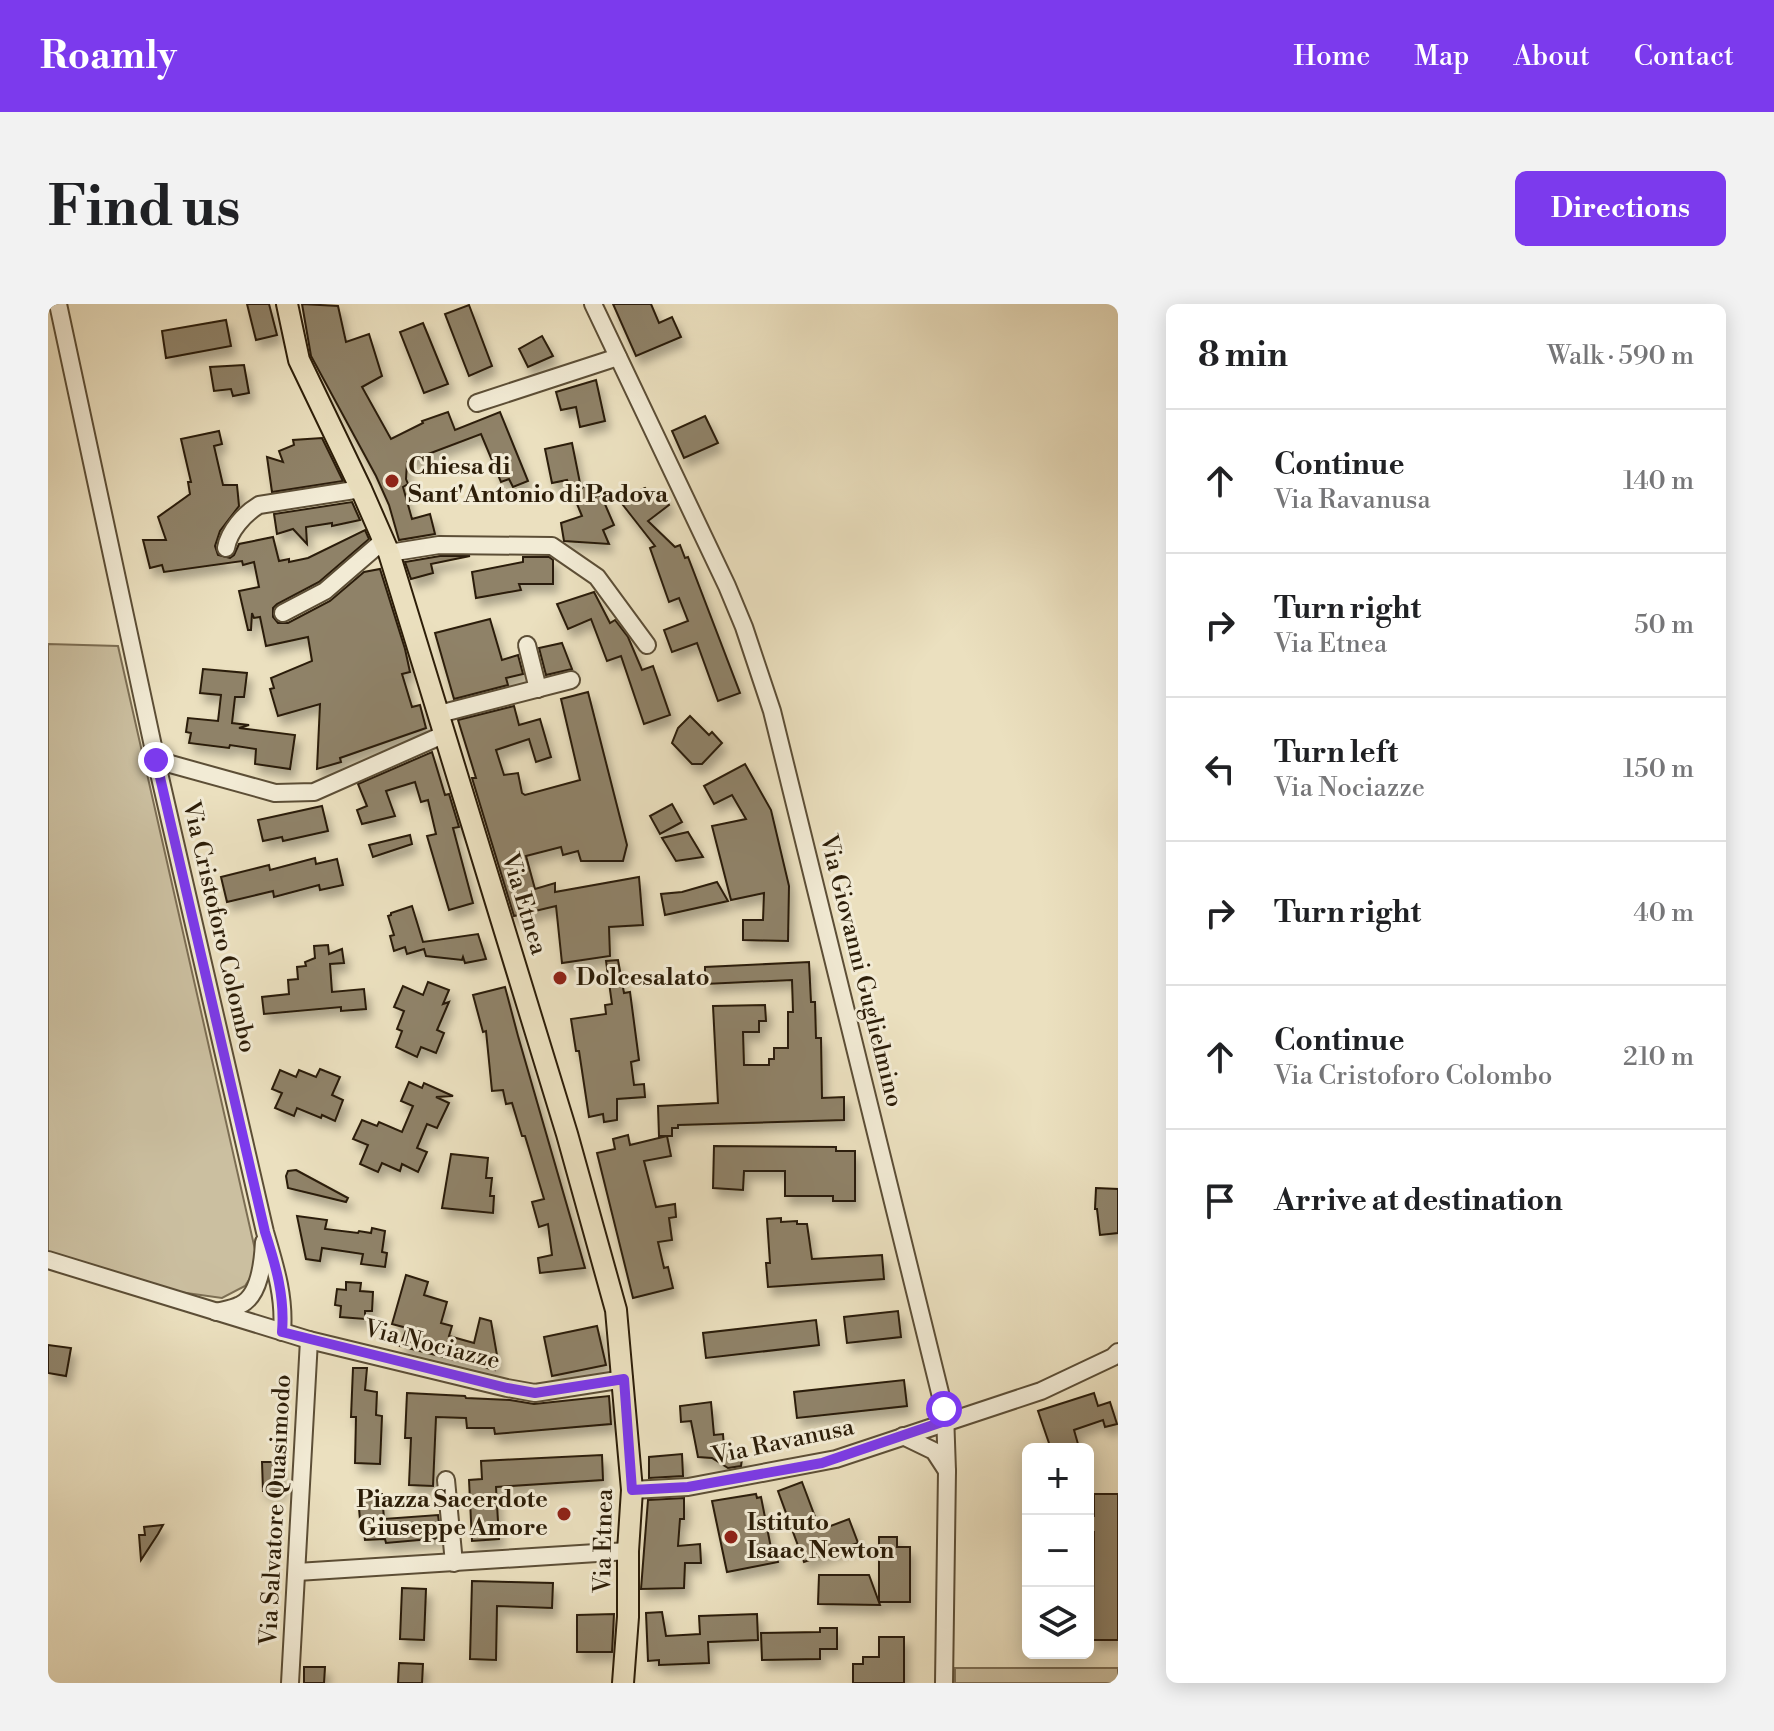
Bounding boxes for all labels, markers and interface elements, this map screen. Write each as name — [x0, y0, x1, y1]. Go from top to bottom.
text: Roamly — [40, 33, 177, 80]
text: Home — [1294, 39, 1370, 74]
text: Map — [1414, 39, 1469, 74]
text: About — [1513, 39, 1590, 74]
text: Contact — [1634, 39, 1734, 74]
button: Directions — [1515, 171, 1726, 246]
text: Find us — [48, 173, 241, 243]
text: 8 min — [1198, 335, 1288, 377]
text: Walk · 590 m — [1547, 340, 1694, 372]
text: Continue — [1274, 446, 1405, 484]
place label: Chiesa di Sant'Antonio di Padova — [408, 452, 669, 510]
icon: ahead — [1198, 459, 1242, 503]
text: 140 m — [1623, 465, 1694, 497]
marker: Chiesa di Sant'Antonio di Padova — [383, 472, 401, 490]
text: Via Ravanusa — [1274, 484, 1431, 516]
text: Turn right — [1274, 590, 1421, 628]
icon: right — [1198, 603, 1242, 647]
text: 50 m — [1634, 609, 1694, 641]
text: Via Etnea — [1274, 628, 1387, 660]
text: Turn left — [1274, 734, 1398, 772]
route end — [138, 742, 174, 778]
icon: left — [1198, 747, 1242, 791]
text: 150 m — [1623, 753, 1694, 785]
text: Via Nociazze — [1274, 772, 1425, 804]
street label: Via Cristoforo Colombo — [175, 797, 263, 1056]
street label: Via Giovanni Guglielmino — [812, 831, 909, 1110]
street label: Via Etnea — [494, 849, 554, 959]
icon: right — [1198, 891, 1242, 935]
text: Turn right — [1274, 894, 1421, 932]
text: 40 m — [1633, 897, 1694, 929]
place label: Dolcesalato — [576, 963, 710, 993]
marker: Dolcesalato — [551, 969, 569, 987]
text: Continue — [1274, 1022, 1405, 1060]
icon: ahead — [1198, 1035, 1242, 1079]
text: 210 m — [1623, 1041, 1694, 1073]
text: Via Cristoforo Colombo — [1274, 1060, 1552, 1092]
icon: arrive — [1198, 1179, 1242, 1223]
text: Arrive at destination — [1274, 1182, 1563, 1220]
street label: Via Nociazze — [360, 1313, 503, 1376]
street label: Via Salvatore Quasimodo — [254, 1374, 298, 1647]
route start — [926, 1391, 962, 1427]
street label: Via Ravanusa — [708, 1412, 858, 1472]
map controls — [1022, 1443, 1094, 1659]
button: + — [1022, 1443, 1094, 1515]
place label: Piazza Sacerdote Giuseppe Amore — [356, 1485, 548, 1543]
street label: Via Etnea — [588, 1488, 620, 1594]
marker: Piazza Sacerdote Giuseppe Amore — [555, 1505, 573, 1523]
place label: Istituto Isaac Newton — [747, 1508, 895, 1566]
button: − — [1022, 1515, 1094, 1587]
marker: Istituto Isaac Newton — [722, 1528, 740, 1546]
button: layers — [1022, 1587, 1094, 1659]

